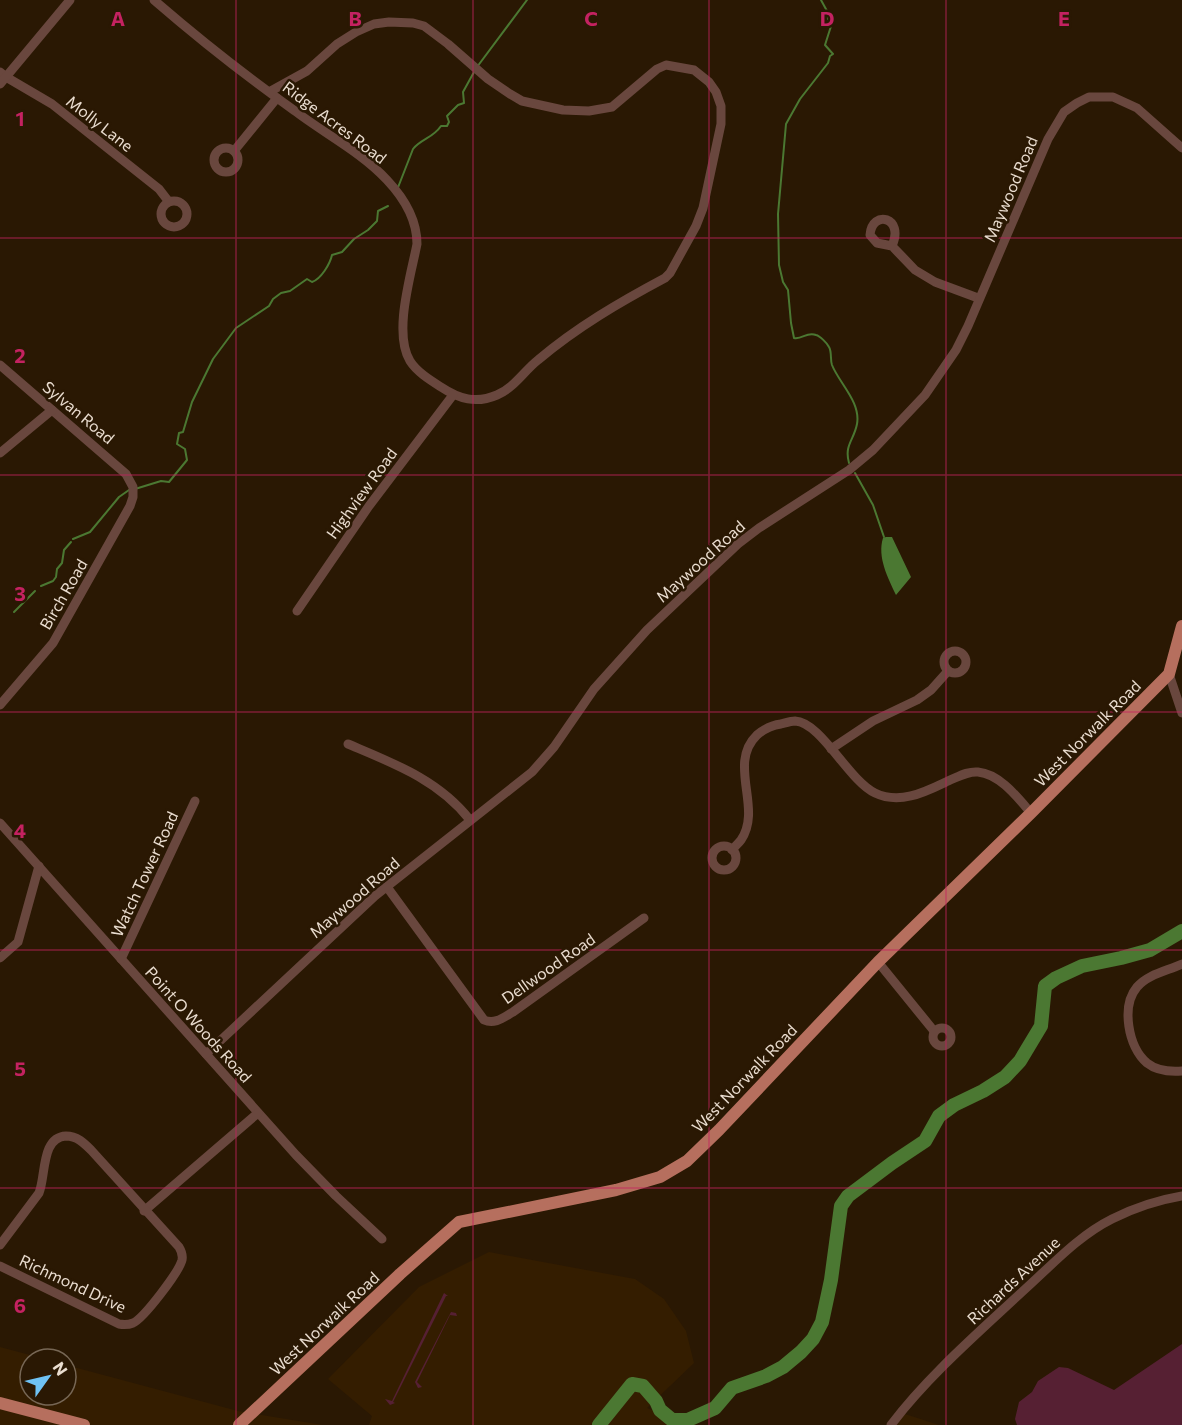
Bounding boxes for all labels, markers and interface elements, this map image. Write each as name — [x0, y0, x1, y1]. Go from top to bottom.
text: A — [111, 6, 125, 30]
text: B — [348, 6, 362, 30]
text: C — [584, 6, 598, 30]
text: D — [820, 6, 834, 30]
text: E — [1058, 6, 1070, 30]
street label: Ridge Acres Road — [279, 77, 391, 167]
street label: Molly Lane — [63, 91, 137, 155]
text: 1 — [15, 106, 25, 130]
street label: Maywood Road — [979, 133, 1041, 245]
text: 2 — [14, 343, 26, 367]
street label: Sylvan Road — [39, 377, 119, 447]
street label: Highview Road — [322, 444, 400, 542]
street label: Maywood Road — [652, 516, 748, 606]
street label: Birch Road — [35, 555, 91, 633]
text: 3 — [14, 581, 26, 605]
street label: West Norwalk Road — [1030, 676, 1144, 790]
street label: Watch Tower Road — [107, 808, 181, 940]
text: 4 — [14, 818, 26, 842]
street label: Maywood Road — [305, 853, 403, 941]
street label: Dellwood Road — [498, 929, 598, 1007]
street label: Point O Woods Road — [142, 962, 256, 1086]
street label: West Norwalk Road — [688, 1020, 800, 1136]
text: 5 — [14, 1056, 26, 1080]
street label: Richards Avenue — [963, 1232, 1063, 1328]
street label: Richmond Drive — [17, 1250, 129, 1316]
street label: West Norwalk Road — [265, 1267, 383, 1379]
text: 6 — [14, 1293, 26, 1317]
north arrow — [18, 1347, 78, 1407]
text: N — [50, 1358, 72, 1379]

